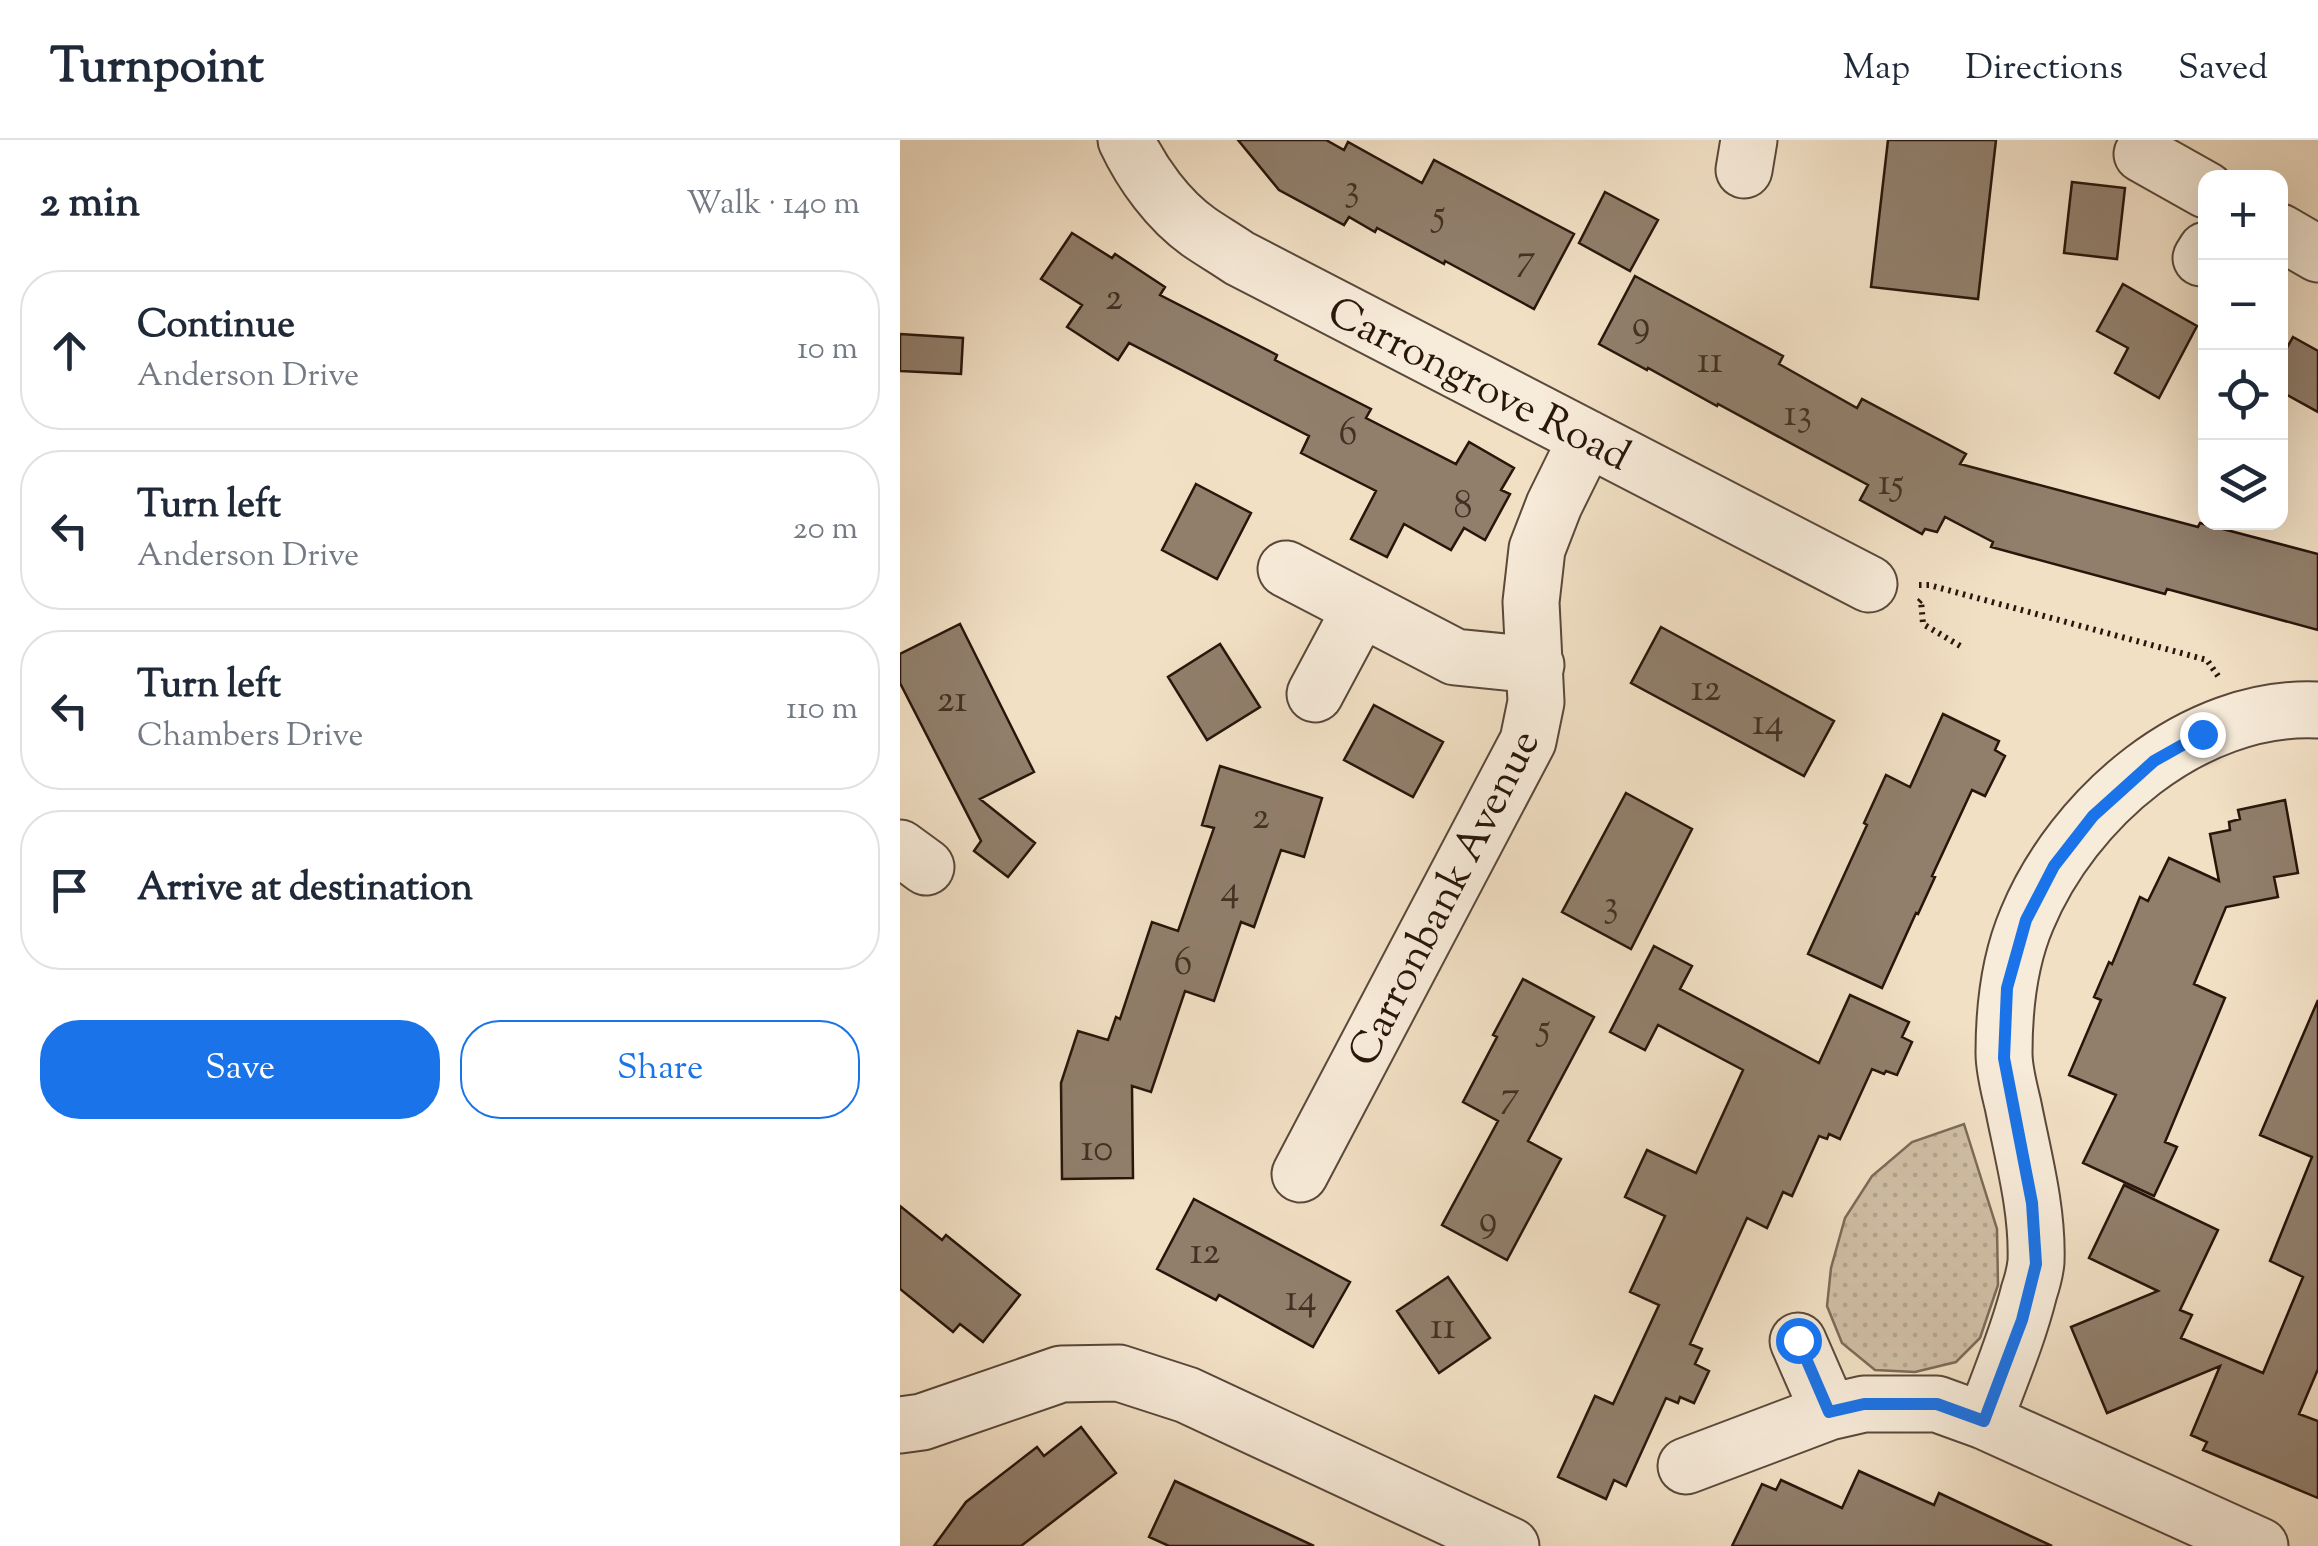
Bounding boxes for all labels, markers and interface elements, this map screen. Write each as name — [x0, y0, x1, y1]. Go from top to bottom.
text: Turnpoint — [50, 35, 264, 104]
text: Map — [1843, 44, 1910, 95]
text: Directions — [1965, 44, 2123, 95]
text: Saved — [2178, 44, 2268, 95]
house number: 3 — [1344, 164, 1360, 218]
map controls — [2198, 170, 2288, 530]
button: + — [2198, 170, 2288, 260]
text: 2 min — [40, 175, 140, 235]
text: Walk · 140 m — [686, 182, 860, 228]
house number: 5 — [1431, 189, 1446, 243]
house number: 7 — [1516, 234, 1536, 288]
button: − — [2198, 260, 2288, 350]
house number: 2 — [1105, 273, 1123, 327]
street label: Carrongrove Road — [1316, 284, 1640, 489]
text: Continue — [137, 300, 295, 354]
house number: 9 — [1632, 300, 1650, 354]
icon: ahead — [42, 323, 97, 378]
text: 10 m — [797, 327, 858, 373]
house number: 11 — [1697, 336, 1723, 390]
button: locate — [2198, 350, 2288, 440]
text: Anderson Drive — [137, 354, 359, 400]
house number: 13 — [1784, 389, 1812, 443]
house number: 6 — [1339, 408, 1357, 462]
button: layers — [2198, 440, 2288, 530]
house number: 15 — [1878, 458, 1904, 512]
text: Turn left — [137, 480, 281, 534]
house number: 8 — [1453, 481, 1473, 535]
icon: left — [42, 503, 97, 558]
text: 20 m — [793, 507, 858, 553]
text: Anderson Drive — [137, 534, 359, 580]
text: Turn left — [137, 660, 281, 714]
house number: 12 — [1691, 664, 1722, 718]
house number: 21 — [937, 675, 967, 729]
icon: left — [42, 683, 97, 738]
text: 110 m — [786, 687, 858, 733]
house number: 14 — [1752, 698, 1784, 752]
route end — [2180, 712, 2226, 758]
text: Chambers Drive — [137, 714, 363, 760]
street label: Carronbank Avenue — [1336, 721, 1557, 1078]
house number: 2 — [1252, 792, 1270, 846]
icon: arrive — [42, 863, 97, 918]
text: Arrive at destination — [137, 863, 473, 917]
house number: 4 — [1220, 865, 1240, 919]
house number: 3 — [1603, 880, 1619, 934]
house number: 6 — [1174, 938, 1192, 992]
house number: 5 — [1536, 1003, 1551, 1057]
button: Save — [40, 1020, 440, 1119]
button: Share — [460, 1020, 860, 1119]
house number: 7 — [1500, 1071, 1520, 1125]
house number: 10 — [1081, 1124, 1113, 1178]
house number: 9 — [1479, 1195, 1497, 1249]
house number: 12 — [1190, 1227, 1221, 1281]
house number: 14 — [1285, 1274, 1317, 1328]
house number: 11 — [1430, 1302, 1456, 1356]
route start — [1776, 1318, 1822, 1364]

